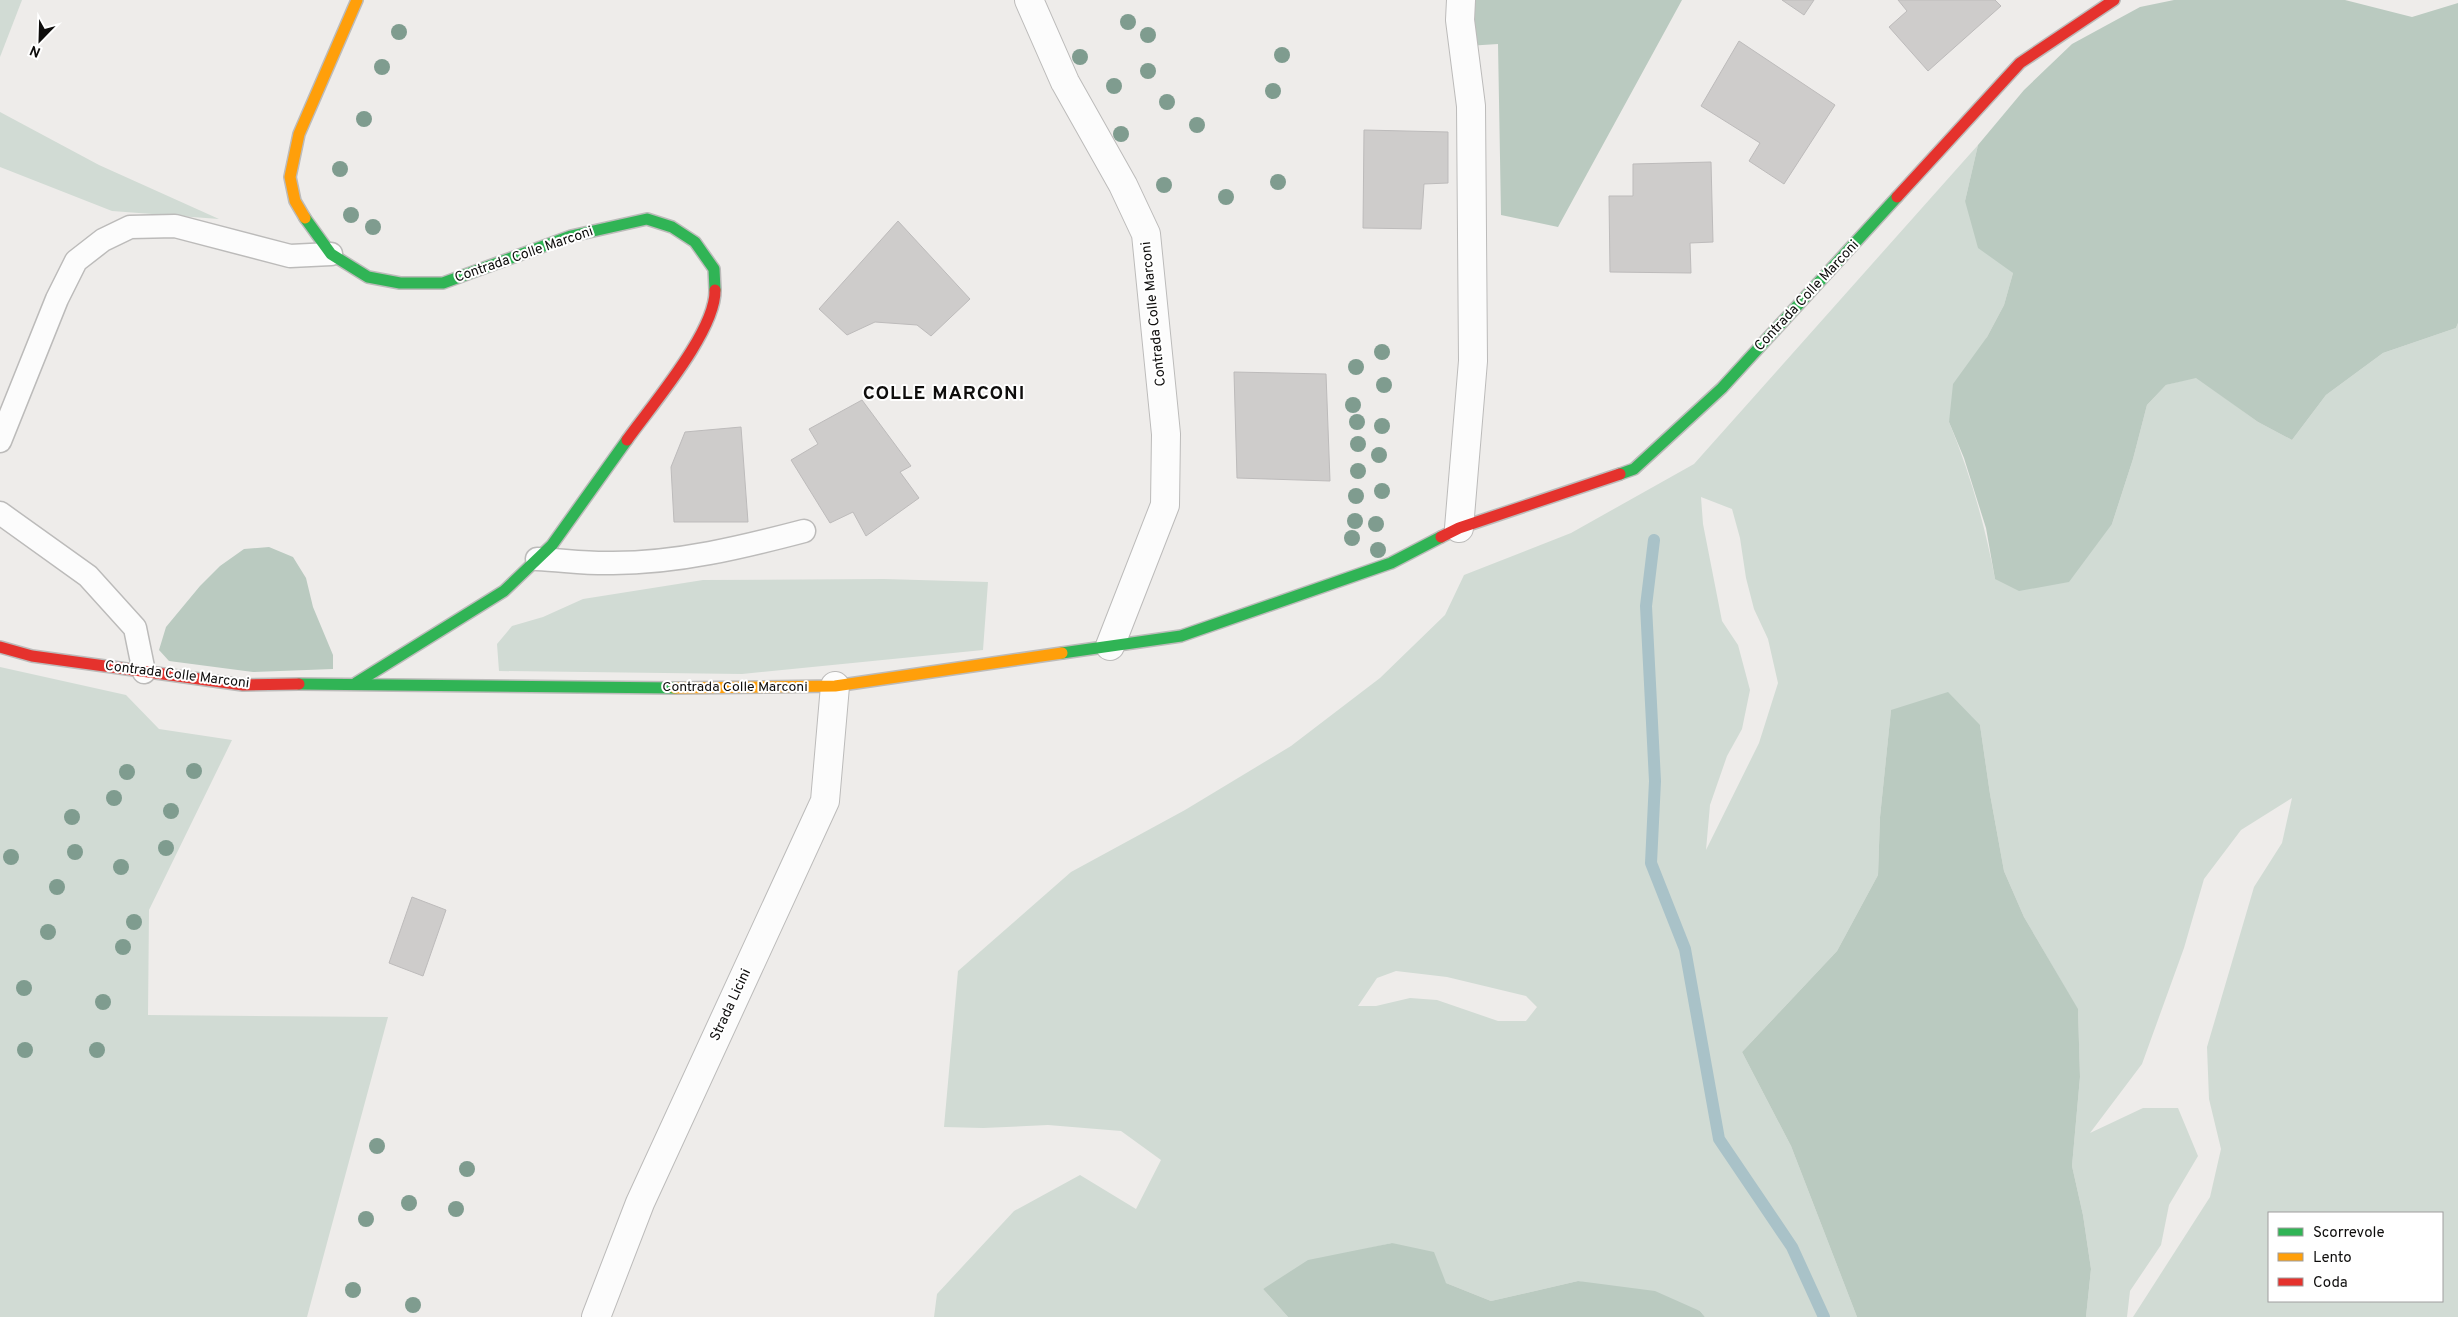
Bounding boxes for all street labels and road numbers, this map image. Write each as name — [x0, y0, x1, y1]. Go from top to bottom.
street label: Contrada Colle Marconi — [452, 223, 596, 287]
street label: Contrada Colle Marconi — [1751, 237, 1863, 355]
street label: Contrada Colle Marconi — [1138, 241, 1170, 387]
street label: Contrada Colle Marconi — [104, 658, 250, 692]
street label: Contrada Colle Marconi — [662, 679, 808, 696]
street label: Strada Licini — [707, 966, 755, 1044]

